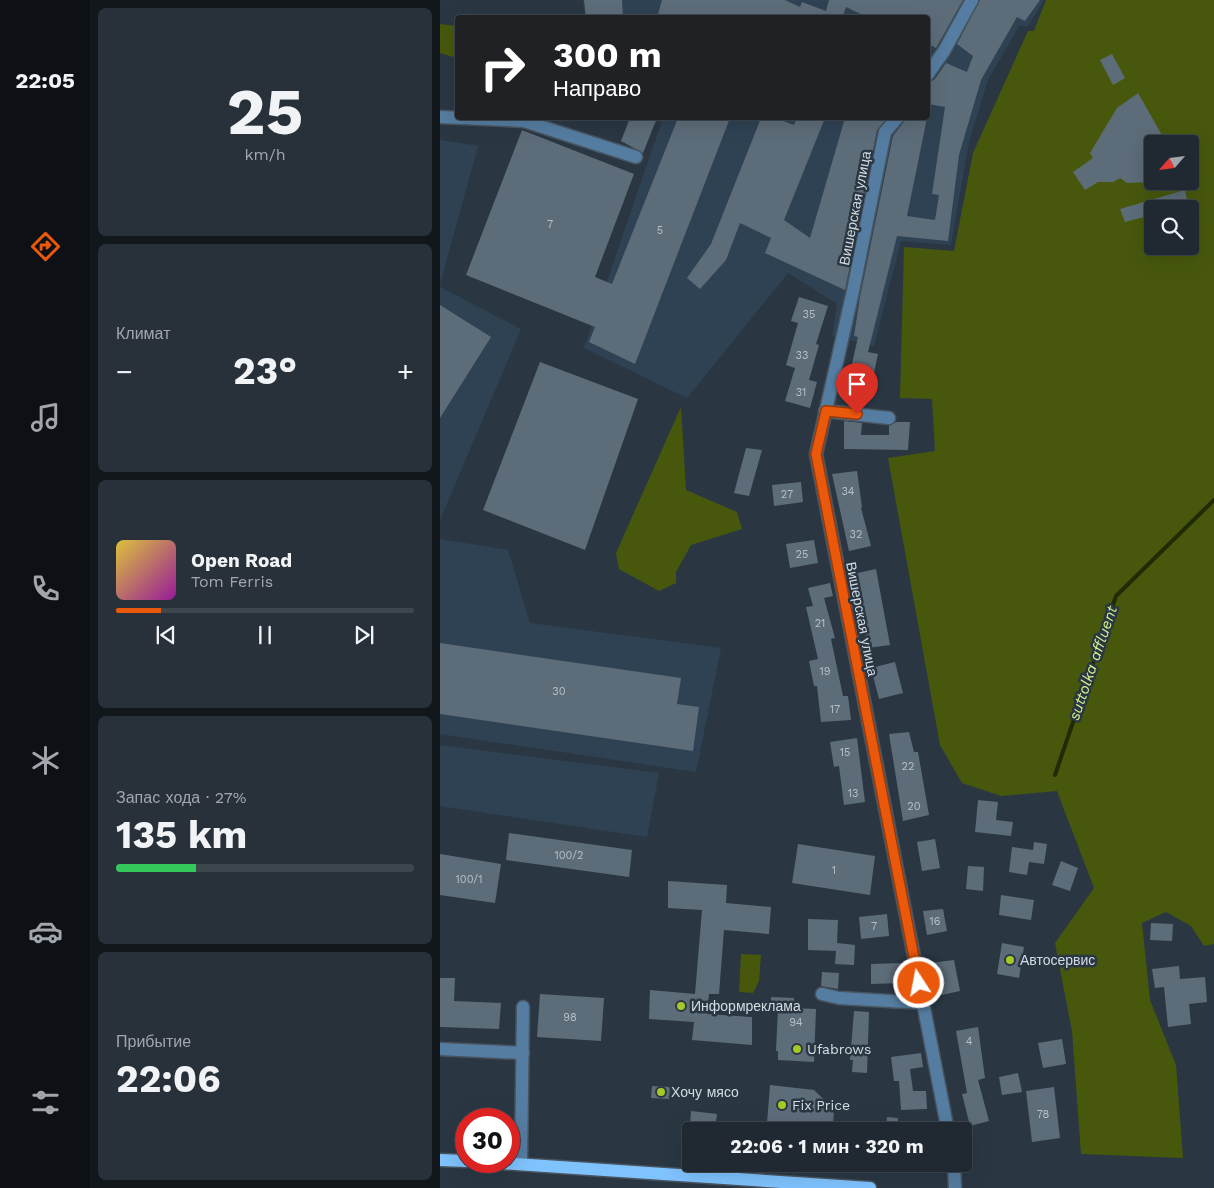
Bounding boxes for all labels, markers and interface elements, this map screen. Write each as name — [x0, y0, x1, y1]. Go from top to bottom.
text: 300 m — [553, 34, 662, 76]
icon: right — [470, 35, 535, 100]
text: 22:05 — [15, 68, 75, 93]
text: 25 — [227, 74, 303, 150]
text: Направо — [553, 76, 641, 101]
north arrow — [1144, 135, 1199, 190]
map controls — [1144, 135, 1199, 255]
text: km/h — [244, 145, 286, 164]
street label: Вишерская улица — [836, 149, 874, 266]
button: search — [1144, 200, 1199, 255]
house number: 7 — [547, 218, 553, 231]
house number: 5 — [657, 224, 663, 237]
icon: directions — [28, 229, 63, 264]
house number: 35 — [803, 308, 815, 321]
text: Климат — [116, 324, 170, 343]
text: 23° — [233, 349, 297, 393]
house number: 33 — [796, 349, 808, 362]
text: − — [116, 355, 133, 388]
text: + — [397, 355, 414, 388]
pin — [836, 363, 878, 414]
icon: arrive — [843, 370, 871, 398]
house number: 31 — [796, 386, 806, 399]
icon: music — [28, 400, 63, 435]
house number: 34 — [841, 485, 855, 498]
house number: 27 — [781, 488, 793, 501]
house number: 32 — [850, 528, 862, 541]
house number: 25 — [796, 548, 808, 561]
text: Open Road — [191, 549, 292, 572]
street label: Вишерская улица — [843, 561, 881, 678]
icon: phone — [28, 571, 63, 606]
text: Tom Ferris — [191, 572, 273, 591]
water label: suttolka affluent — [1065, 602, 1121, 723]
house number: 21 — [815, 617, 825, 630]
icon: previous — [152, 621, 180, 649]
icon: pause — [251, 621, 279, 649]
icon: next — [350, 621, 378, 649]
house number: 19 — [819, 665, 831, 678]
house number: 30 — [552, 685, 566, 698]
house number: 17 — [830, 703, 840, 716]
icon: climate — [28, 743, 63, 778]
house number: 15 — [840, 746, 850, 759]
house number: 22 — [902, 760, 914, 773]
house number: 13 — [848, 787, 858, 800]
text: Запас хода · 27% — [116, 788, 246, 807]
house number: 20 — [907, 800, 921, 813]
text: 135 km — [116, 813, 247, 857]
house number: 100/2 — [554, 849, 584, 862]
house number: 1 — [832, 864, 836, 877]
house number: 100/1 — [456, 873, 482, 886]
icon: car — [28, 914, 63, 949]
house number: 16 — [930, 915, 941, 928]
house number: 7 — [871, 920, 877, 933]
place label: Автосервис — [1020, 952, 1095, 968]
marker: Автосервис — [1004, 954, 1016, 966]
position arrow — [892, 956, 944, 1008]
place label: Информреклама — [691, 998, 801, 1014]
marker: Информреклама — [675, 1000, 687, 1012]
house number: 98 — [563, 1011, 577, 1024]
house number: 94 — [789, 1016, 803, 1029]
text: Прибытие — [116, 1032, 191, 1051]
house number: 4 — [966, 1035, 973, 1048]
place label: Ufabrows — [807, 1041, 871, 1057]
marker: Ufabrows — [791, 1043, 803, 1055]
text: 22:06 — [116, 1057, 221, 1101]
place label: Хочу мясо — [671, 1084, 739, 1100]
icon: filters — [28, 1085, 63, 1120]
marker: Хочу мясо — [655, 1086, 667, 1098]
place label: Fix Price — [792, 1097, 850, 1113]
marker: Fix Price — [776, 1099, 788, 1111]
speed limit sign: 30 — [455, 1108, 520, 1173]
house number: 78 — [1037, 1108, 1050, 1121]
text: 22:06 · 1 мин · 320 m — [730, 1135, 924, 1158]

